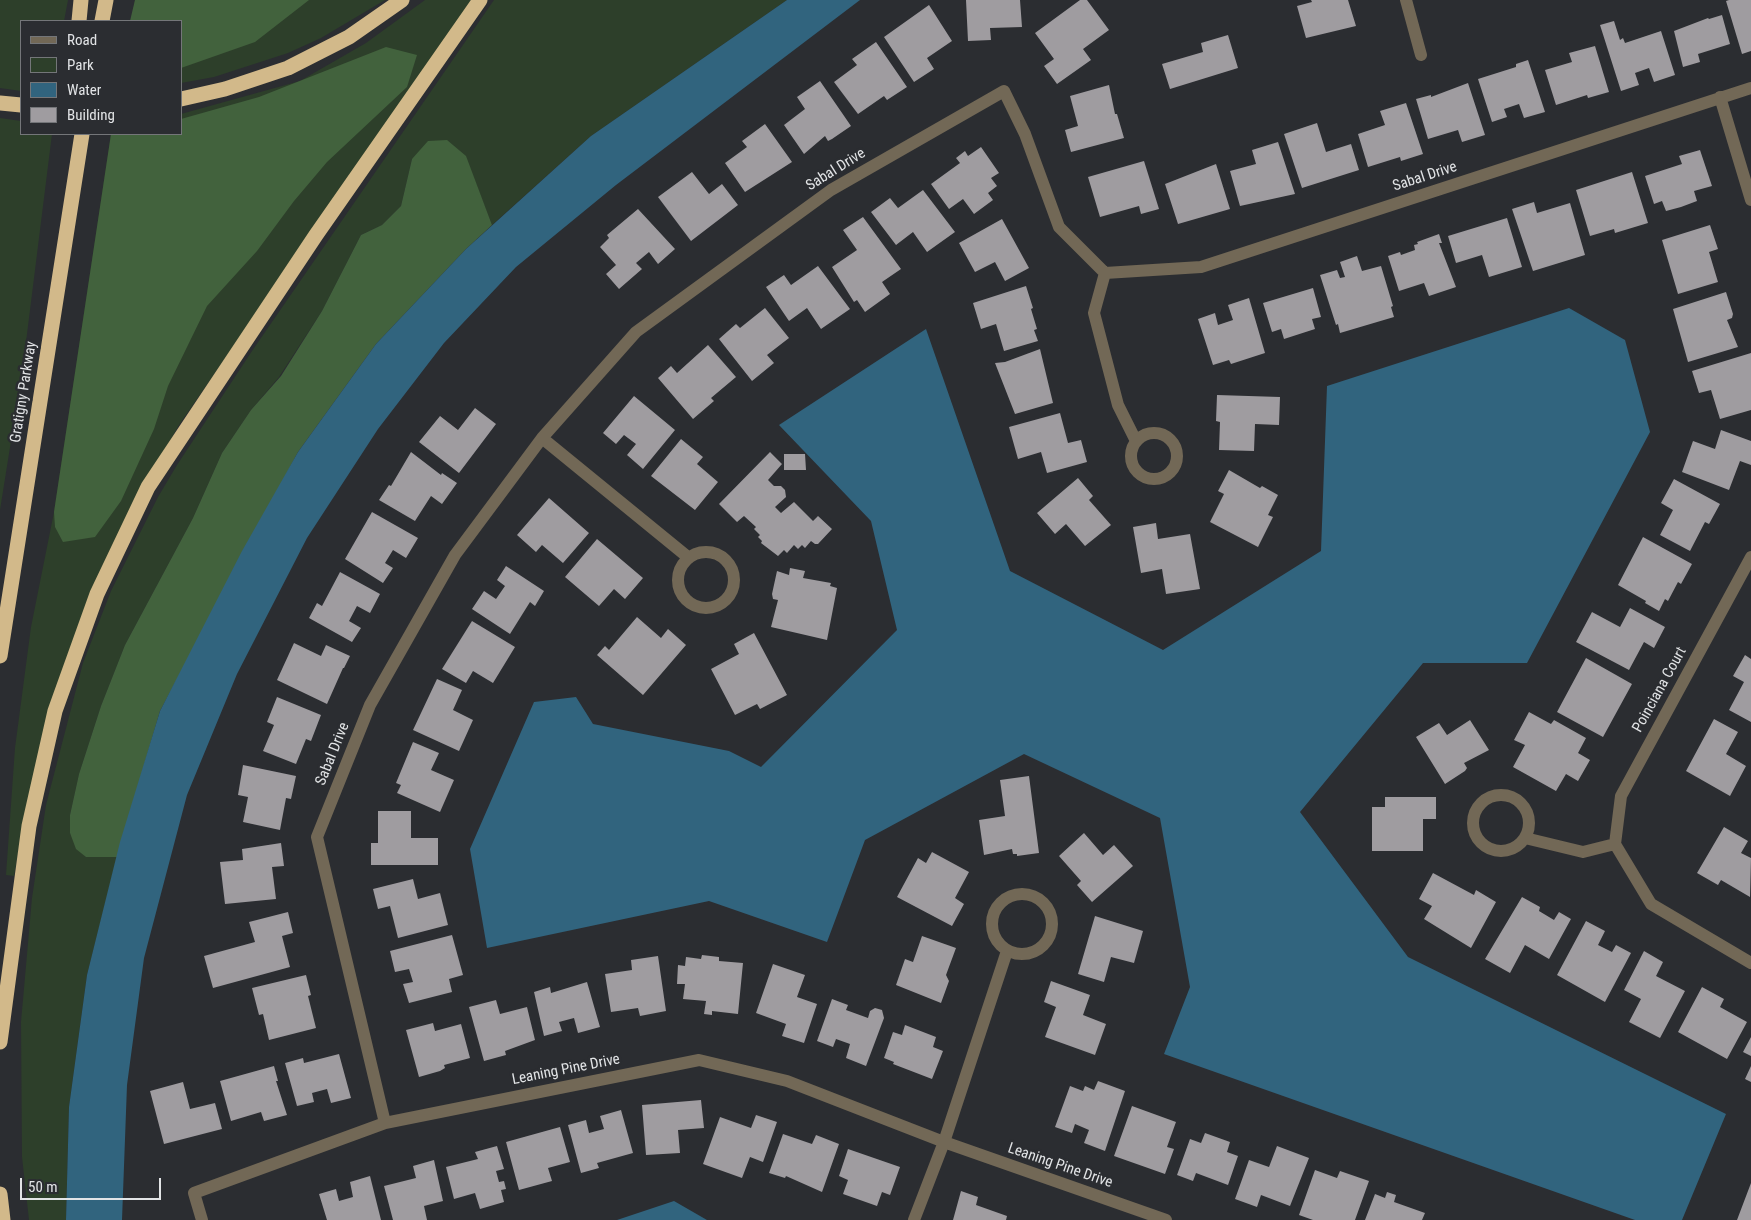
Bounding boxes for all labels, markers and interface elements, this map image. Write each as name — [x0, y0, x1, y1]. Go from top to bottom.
legend — [20, 20, 182, 135]
text: Road — [67, 31, 97, 49]
text: Park — [67, 56, 94, 74]
text: Water — [67, 81, 101, 99]
text: Building — [67, 106, 115, 124]
street label: Sabal Drive — [803, 145, 869, 195]
street label: Sabal Drive — [1391, 158, 1459, 196]
street label: Gratigny Parkway — [7, 340, 41, 444]
street label: Poinciana Court — [1629, 644, 1691, 736]
street label: Sabal Drive — [312, 720, 354, 788]
street label: Leaning Pine Drive — [510, 1051, 622, 1089]
street label: Leaning Pine Drive — [1005, 1140, 1115, 1192]
scale bar — [22, 1168, 164, 1200]
text: 50 m — [28, 1178, 58, 1196]

